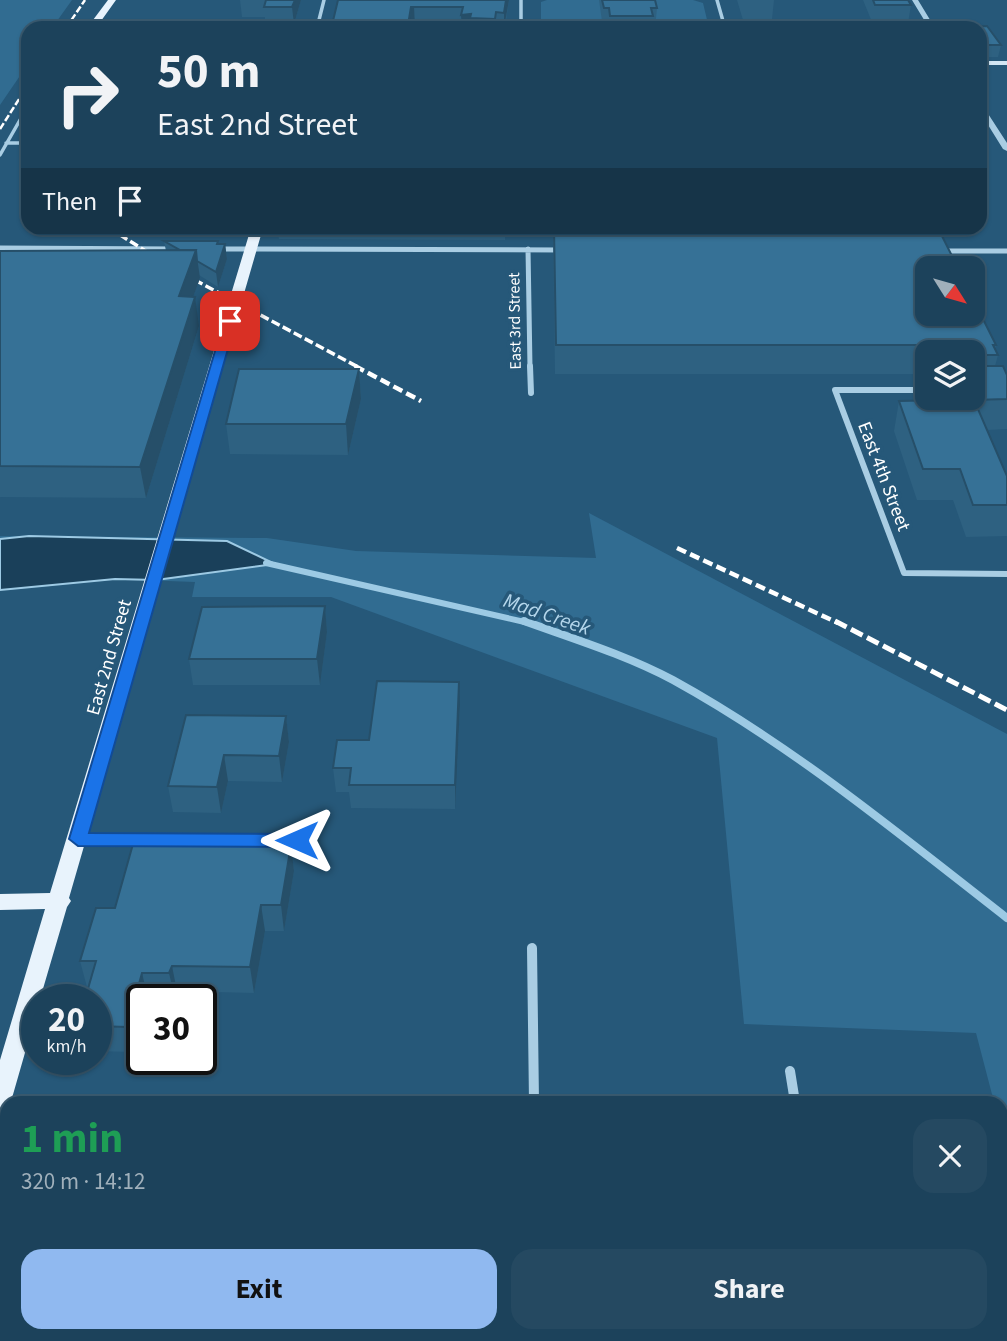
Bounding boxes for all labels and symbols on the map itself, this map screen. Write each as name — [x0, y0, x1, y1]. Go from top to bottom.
north arrow — [915, 256, 985, 326]
street label: East 3rd Street — [503, 272, 527, 370]
pin — [200, 291, 260, 351]
street label: East 4th Street — [850, 418, 917, 536]
water label: Mad Creek — [499, 585, 595, 643]
street label: East 2nd Street — [80, 596, 139, 718]
position arrow — [260, 803, 334, 877]
speed limit sign: 30 — [126, 984, 217, 1075]

